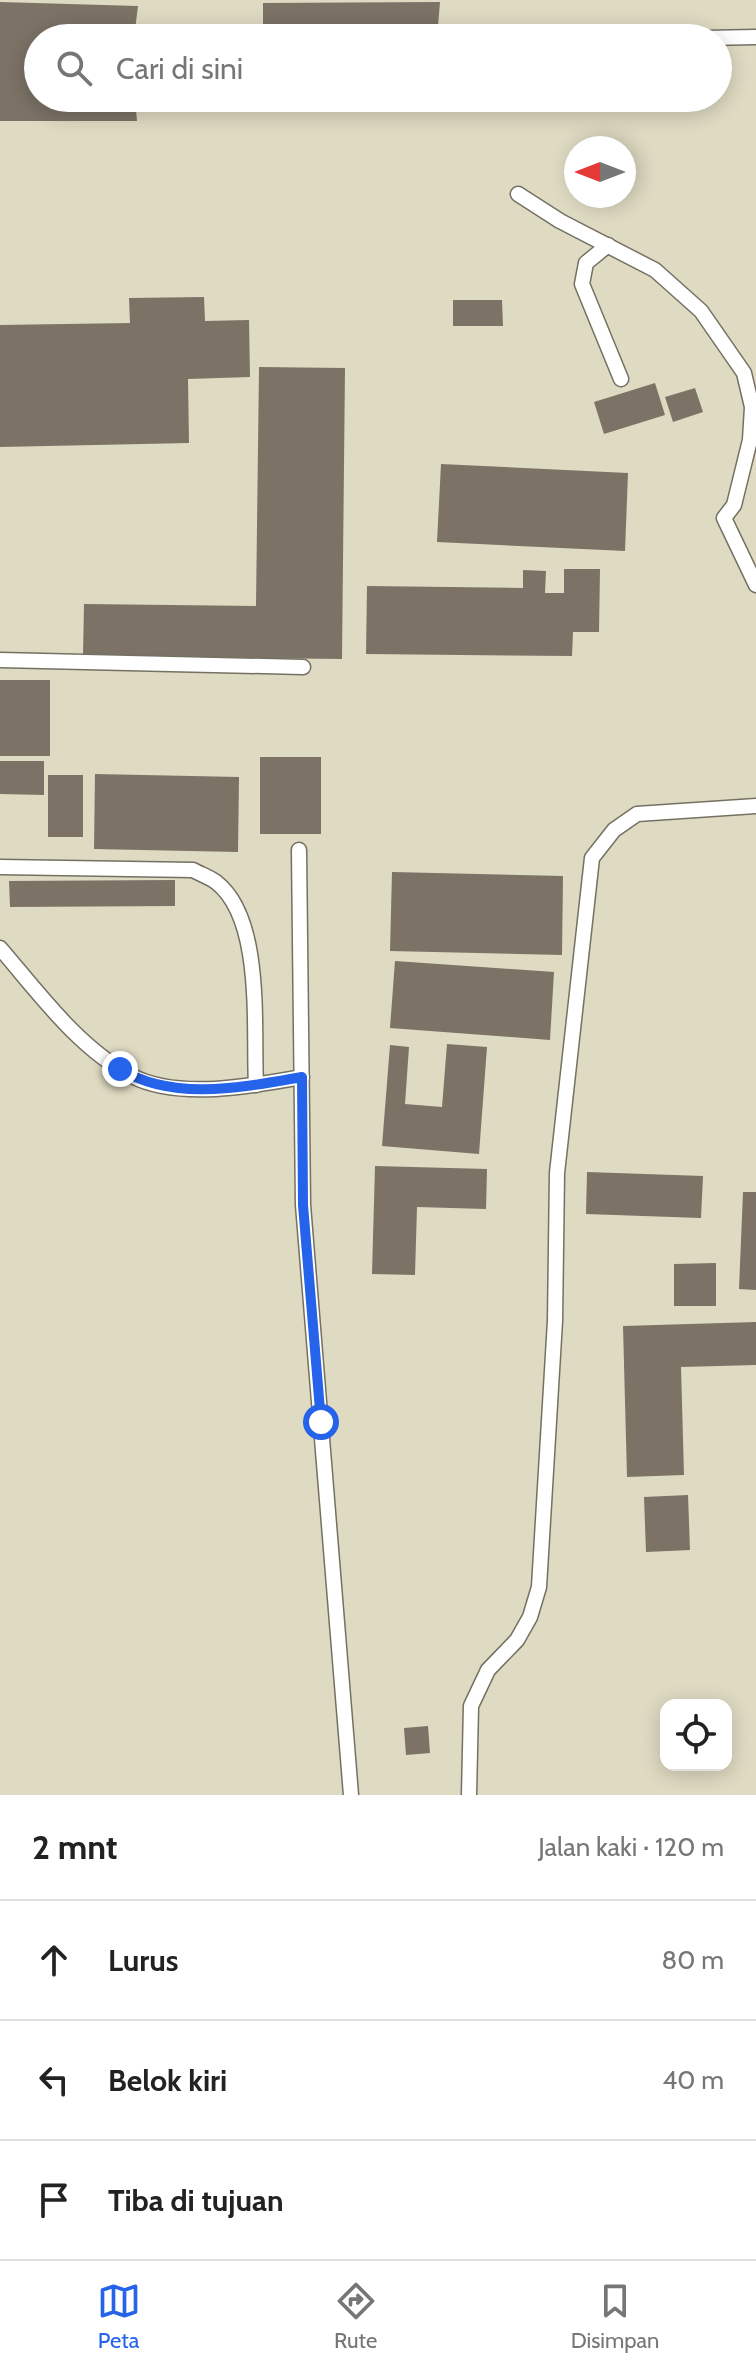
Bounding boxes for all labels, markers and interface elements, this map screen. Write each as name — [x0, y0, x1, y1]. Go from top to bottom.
search box — [24, 24, 732, 112]
icon: search — [52, 46, 96, 90]
text: Cari di sini — [116, 50, 243, 87]
north arrow — [564, 136, 636, 208]
route end — [102, 1051, 138, 1087]
route start — [303, 1404, 339, 1440]
map controls — [660, 1699, 732, 1771]
button: locate — [660, 1699, 732, 1771]
text: 2 mnt — [32, 1826, 117, 1868]
text: Jalan kaki · 120 m — [538, 1831, 724, 1863]
icon: ahead — [32, 1938, 76, 1982]
text: Lurus — [108, 1942, 179, 1979]
text: 80 m — [661, 1944, 724, 1976]
icon: left — [32, 2058, 76, 2102]
text: Belok kiri — [108, 2062, 227, 2099]
text: 40 m — [662, 2064, 724, 2096]
icon: arrive — [32, 2178, 76, 2222]
text: Tiba di tujuan — [108, 2182, 284, 2219]
tab: Peta — [97, 2279, 141, 2354]
tab: Rute — [334, 2279, 378, 2354]
tab: Disimpan — [571, 2279, 659, 2354]

